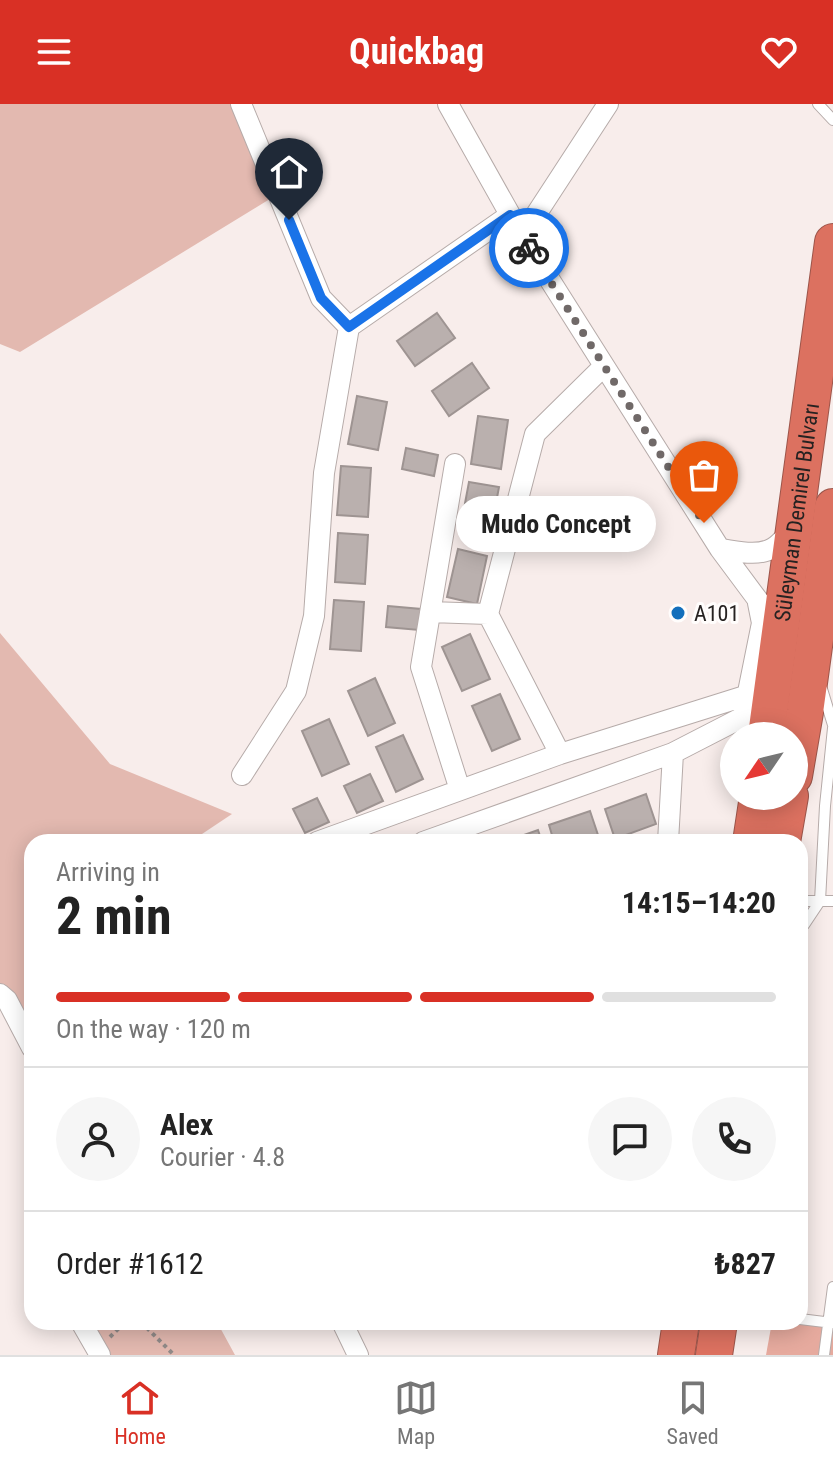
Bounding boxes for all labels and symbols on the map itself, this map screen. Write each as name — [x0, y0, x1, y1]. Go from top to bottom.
pin — [255, 138, 323, 220]
courier — [489, 208, 569, 288]
street label: Süleyman Demirel Bulvarı — [769, 401, 824, 623]
pin — [670, 441, 738, 523]
callout: Mudo Concept — [456, 495, 656, 551]
place label: A101 — [694, 601, 739, 626]
marker: A101 — [669, 604, 687, 622]
north arrow — [720, 722, 808, 810]

